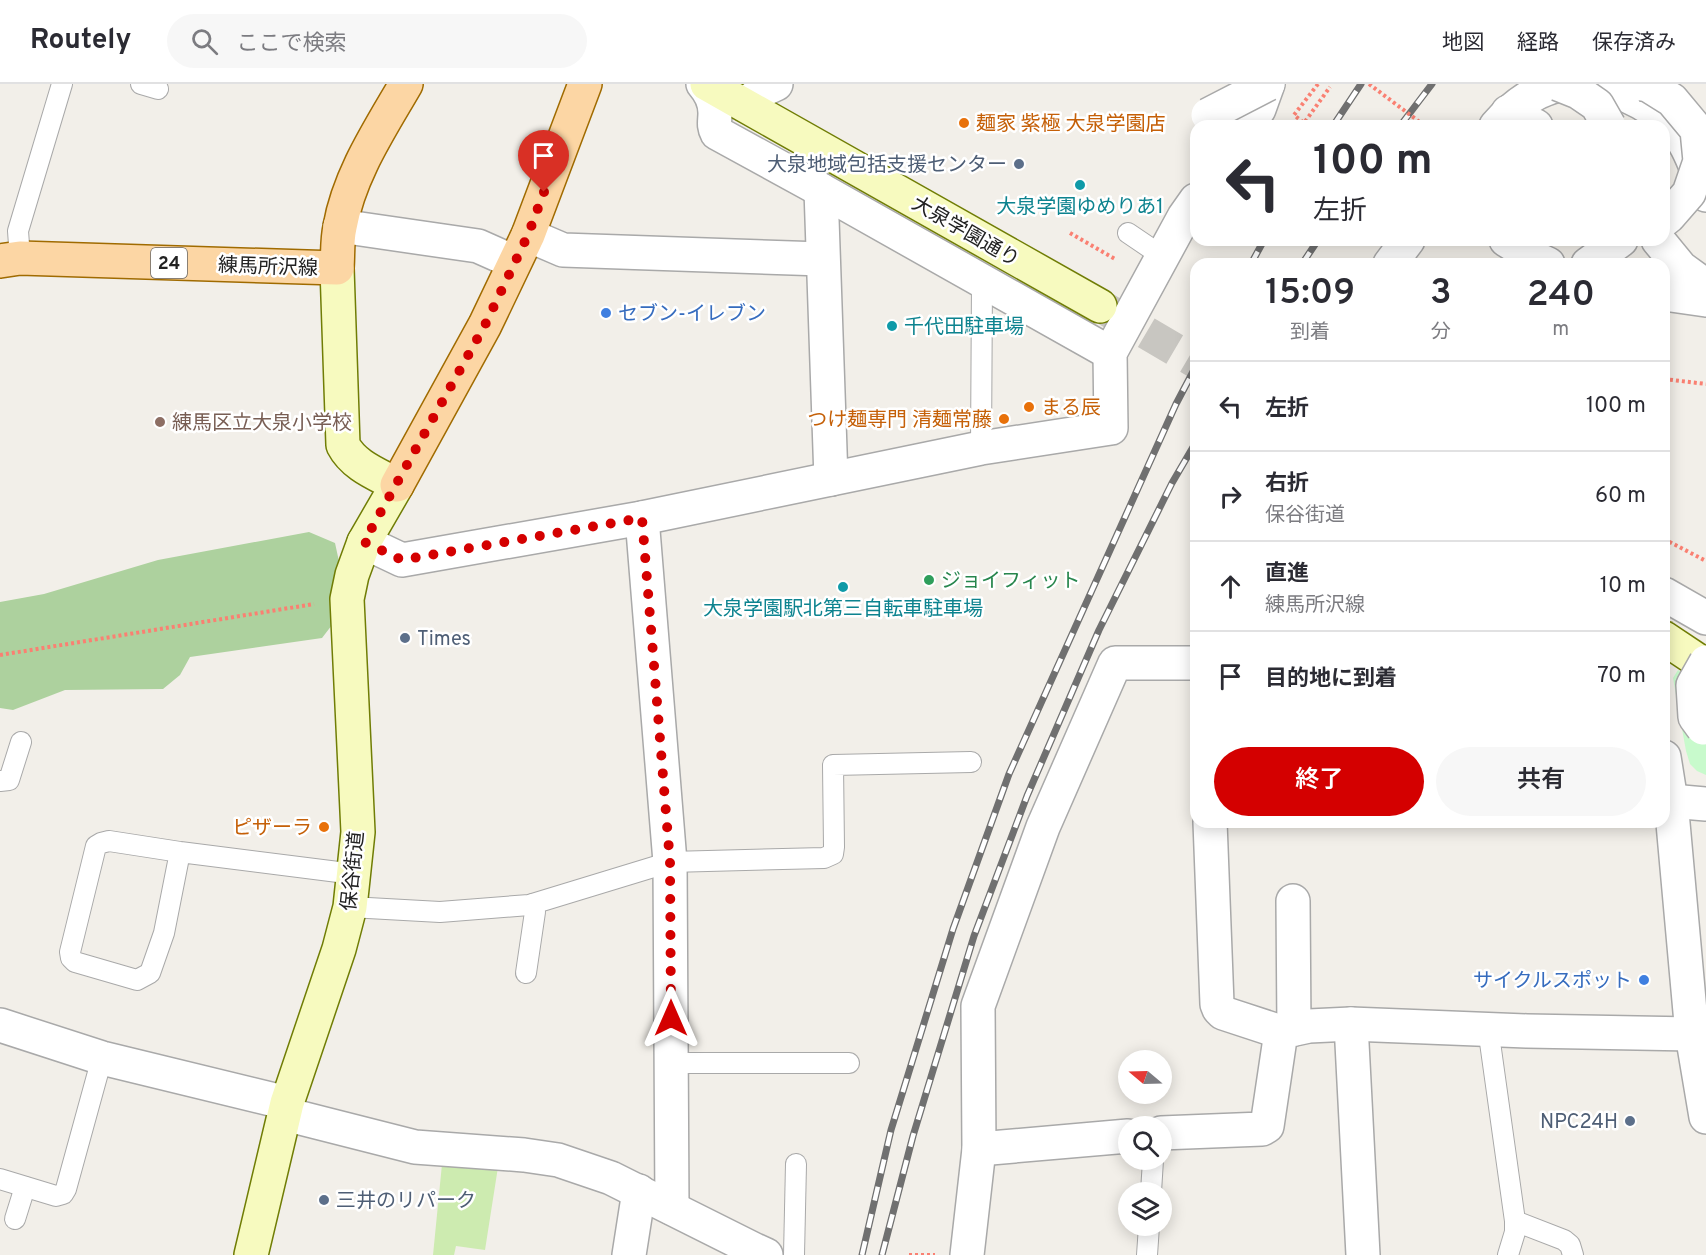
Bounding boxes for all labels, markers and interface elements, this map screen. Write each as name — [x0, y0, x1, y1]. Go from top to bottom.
search box — [167, 14, 587, 68]
text: Routely — [30, 23, 131, 59]
icon: search — [188, 25, 221, 58]
text: 地図 — [1442, 30, 1484, 57]
text: 経路 — [1517, 30, 1559, 57]
text: 保存済み — [1592, 30, 1676, 57]
text: ここで検索 — [236, 31, 346, 58]
place label: 麺家 紫極 大泉学園店 — [976, 112, 1165, 138]
marker: 麺家 紫極 大泉学園店 — [957, 116, 971, 130]
pin — [518, 130, 569, 192]
text: 100 m — [1313, 136, 1432, 189]
icon: arrive — [527, 139, 560, 172]
icon: left — [1214, 144, 1292, 222]
place label: 大泉地域包括支援センター — [767, 153, 1007, 179]
marker: 大泉地域包括支援センター — [1012, 157, 1026, 171]
marker: 大泉学園ゆめりあ1 — [1073, 178, 1087, 192]
street label: 大泉学園通り — [907, 191, 1023, 274]
place label: 大泉学園ゆめりあ1 — [996, 195, 1164, 221]
text: 左折 — [1313, 195, 1367, 229]
road number: 24 — [151, 248, 187, 278]
street label: 練馬所沢線 — [218, 253, 318, 283]
text: 15:09 — [1265, 271, 1355, 317]
text: 3 — [1430, 271, 1452, 317]
text: 240 — [1527, 273, 1595, 319]
place label: セブン-イレブン — [618, 302, 766, 328]
marker: セブン-イレブン — [599, 306, 613, 320]
place label: 千代田駐車場 — [904, 315, 1024, 341]
text: m — [1552, 317, 1569, 343]
marker: 千代田駐車場 — [885, 319, 899, 333]
text: 到着 — [1290, 320, 1330, 346]
text: 分 — [1431, 320, 1451, 346]
icon: left — [1214, 390, 1247, 423]
text: 100 m — [1586, 393, 1646, 420]
place label: まる辰 — [1041, 396, 1101, 422]
text: 左折 — [1265, 396, 1309, 423]
marker: まる辰 — [1022, 400, 1036, 414]
place label: つけ麺専門 清麺常藤 — [807, 408, 992, 434]
place label: 練馬区立大泉小学校 — [172, 411, 352, 437]
marker: つけ麺専門 清麺常藤 — [997, 412, 1011, 426]
marker: 練馬区立大泉小学校 — [153, 415, 167, 429]
text: 右折 — [1265, 471, 1309, 498]
icon: right — [1214, 480, 1247, 513]
text: 60 m — [1595, 483, 1646, 510]
text: 保谷街道 — [1265, 503, 1345, 529]
text: 直進 — [1265, 561, 1309, 588]
place label: ジョイフィット — [941, 569, 1081, 595]
icon: ahead — [1214, 570, 1247, 603]
marker: ジョイフィット — [922, 573, 936, 587]
text: 10 m — [1600, 573, 1646, 600]
marker: 大泉学園駅北第三自転車駐車場 — [836, 580, 850, 594]
text: 練馬所沢線 — [1265, 593, 1365, 619]
place label: 大泉学園駅北第三自転車駐車場 — [703, 597, 983, 623]
place label: Times — [417, 627, 471, 653]
marker: Times — [398, 631, 412, 645]
icon: arrive — [1214, 660, 1247, 693]
text: 70 m — [1597, 663, 1646, 690]
text: 目的地に到着 — [1265, 666, 1397, 693]
button: 終了 — [1214, 747, 1424, 816]
button: 共有 — [1436, 747, 1646, 816]
place label: ピザーラ — [232, 816, 312, 842]
marker: ピザーラ — [317, 820, 331, 834]
street label: 保谷街道 — [337, 830, 371, 912]
place label: サイクルスポット — [1473, 969, 1632, 995]
marker: サイクルスポット — [1637, 973, 1651, 987]
position arrow — [639, 986, 703, 1050]
north arrow — [1118, 1050, 1172, 1104]
map controls — [1118, 1050, 1172, 1236]
place label: NPC24H — [1540, 1110, 1618, 1136]
marker: NPC24H — [1623, 1114, 1637, 1128]
button: search — [1118, 1116, 1172, 1170]
button: layers — [1118, 1182, 1172, 1236]
place label: 三井のリパーク — [336, 1189, 476, 1215]
marker: 三井のリパーク — [317, 1193, 331, 1207]

